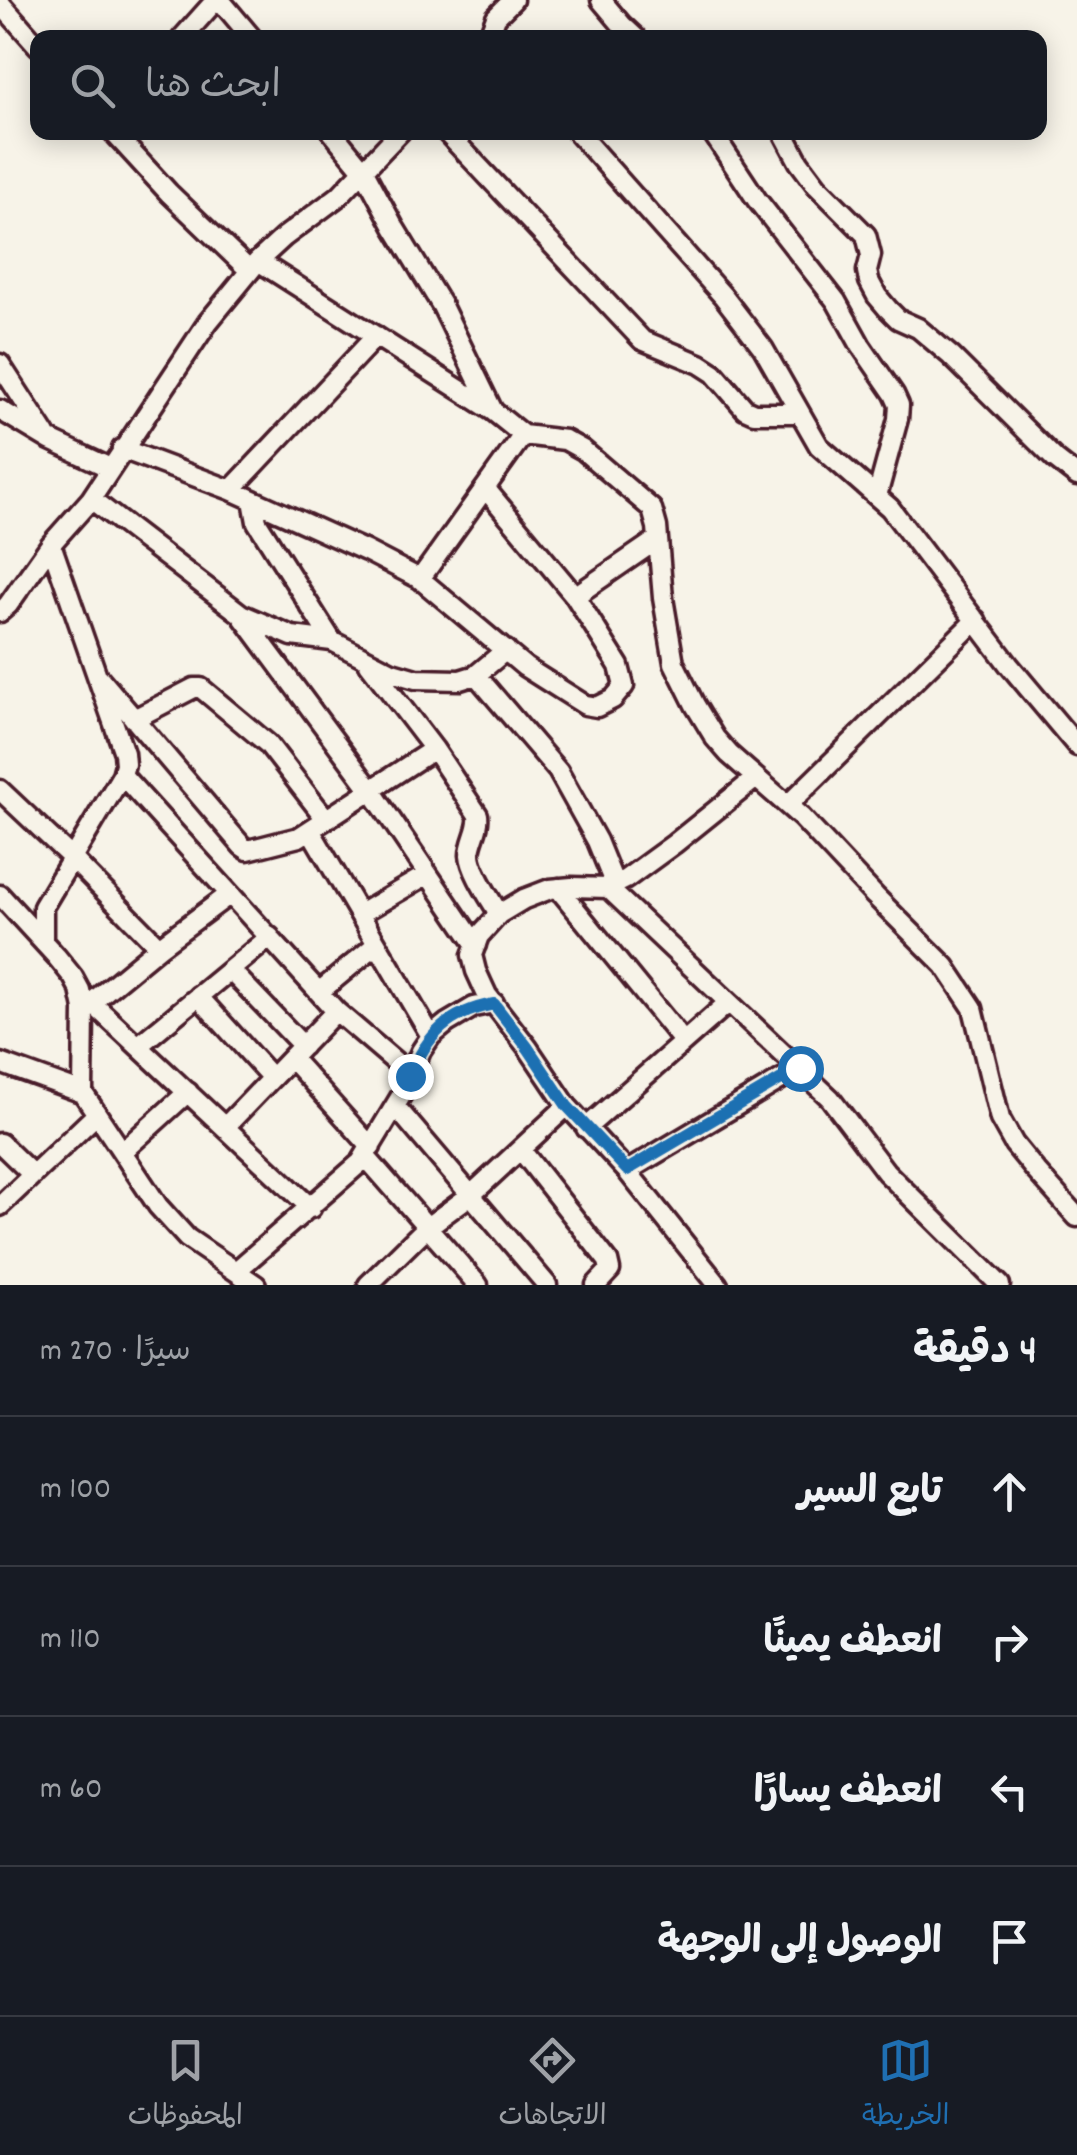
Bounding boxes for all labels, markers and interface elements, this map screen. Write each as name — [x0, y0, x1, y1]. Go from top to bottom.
search box — [30, 30, 1047, 140]
icon: search — [65, 58, 120, 113]
text: ابحث هنا — [145, 61, 281, 116]
route start — [778, 1046, 824, 1092]
route end — [388, 1054, 434, 1100]
text: 4 دقيقة — [913, 1324, 1037, 1384]
text: سيرًا · 270 m — [40, 1330, 191, 1376]
icon: ahead — [982, 1464, 1037, 1519]
text: تابع السير — [798, 1467, 942, 1522]
text: 100 m — [40, 1468, 111, 1514]
icon: right — [982, 1614, 1037, 1669]
text: انعطف يمينًا — [764, 1617, 942, 1672]
text: 110 m — [40, 1618, 101, 1664]
icon: left — [982, 1764, 1037, 1819]
text: انعطف يسارًا — [754, 1767, 942, 1822]
text: 60 m — [40, 1768, 102, 1814]
icon: arrive — [982, 1914, 1037, 1969]
text: الوصول إلى الوجهة — [657, 1917, 942, 1972]
tab: المحفوظات — [128, 2033, 243, 2139]
tab: الاتجاهات — [498, 2033, 607, 2139]
tab: الخريطة — [862, 2033, 949, 2139]

